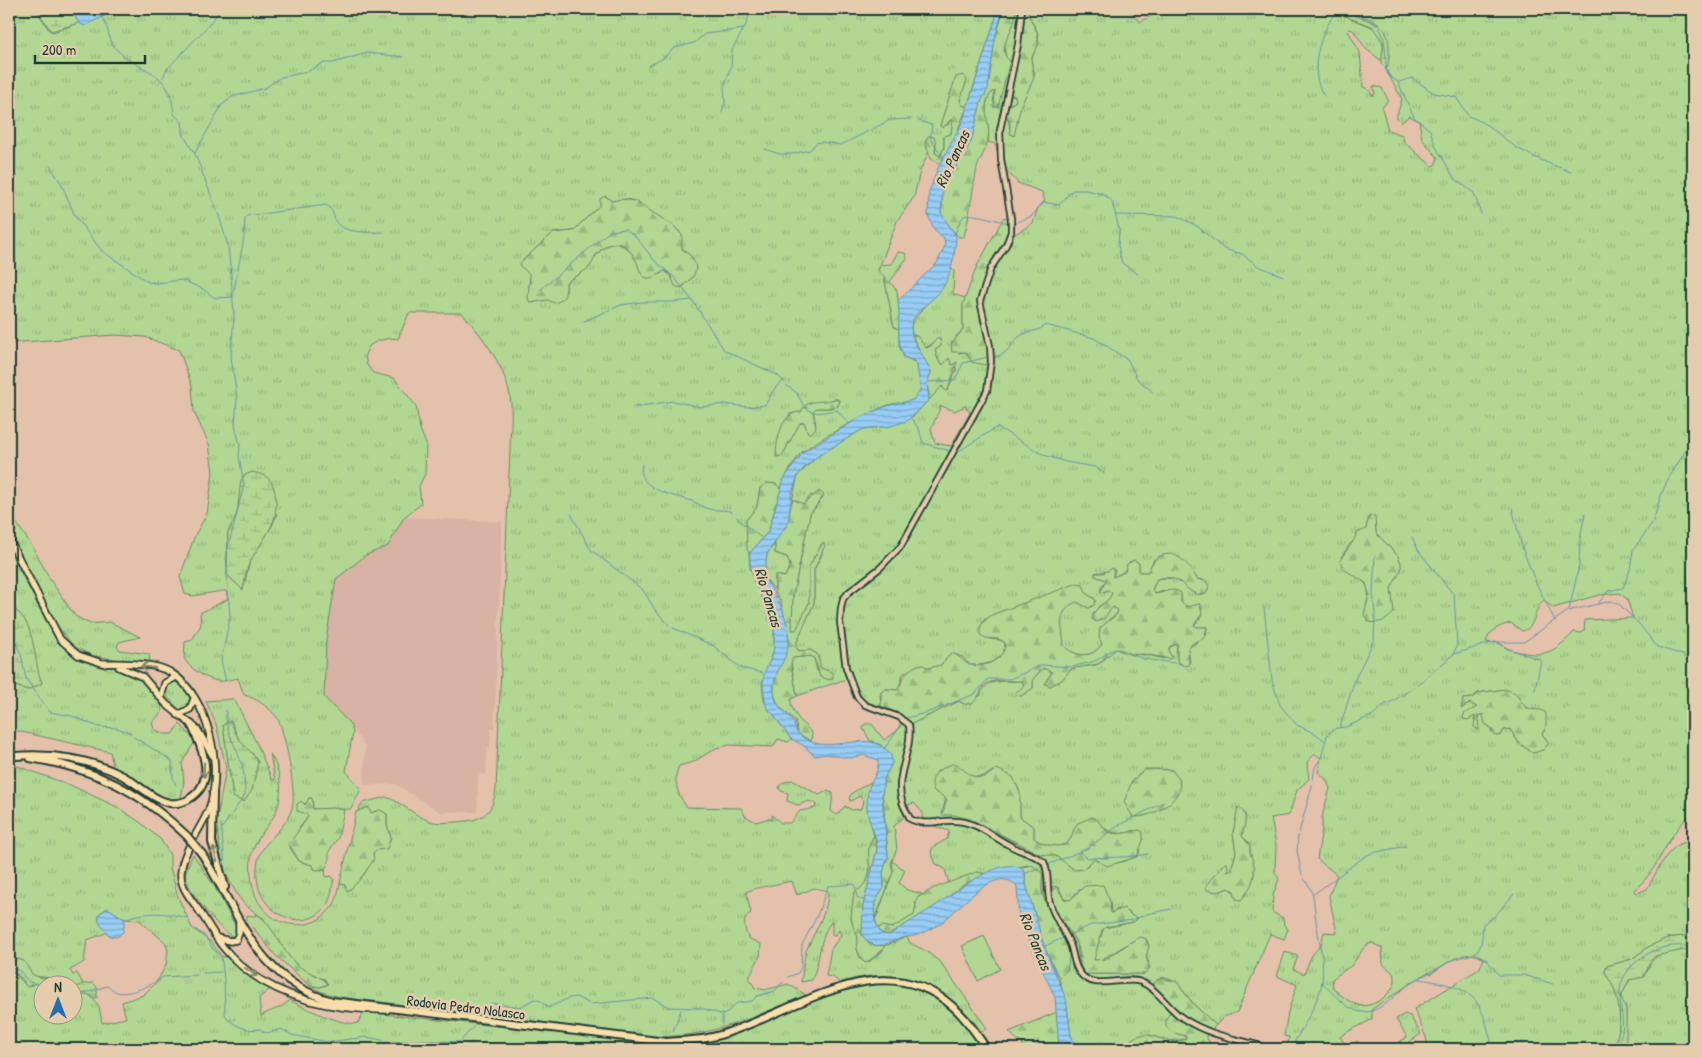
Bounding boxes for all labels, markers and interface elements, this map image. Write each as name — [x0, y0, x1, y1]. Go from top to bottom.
scale bar — [35, 32, 145, 64]
text: 200 m — [42, 39, 76, 60]
water label: Rio Pancas — [929, 125, 976, 191]
water label: Rio Pancas — [750, 565, 789, 631]
one-way arrow — [140, 662, 156, 672]
one-way arrow — [199, 762, 209, 778]
one-way arrow — [209, 846, 219, 862]
water label: Rio Pancas — [1014, 909, 1058, 975]
one-way arrow — [244, 967, 258, 977]
north arrow — [32, 976, 82, 1026]
text: N — [54, 977, 62, 996]
street label: Rodovia Pedro Nolasco — [406, 989, 526, 1025]

